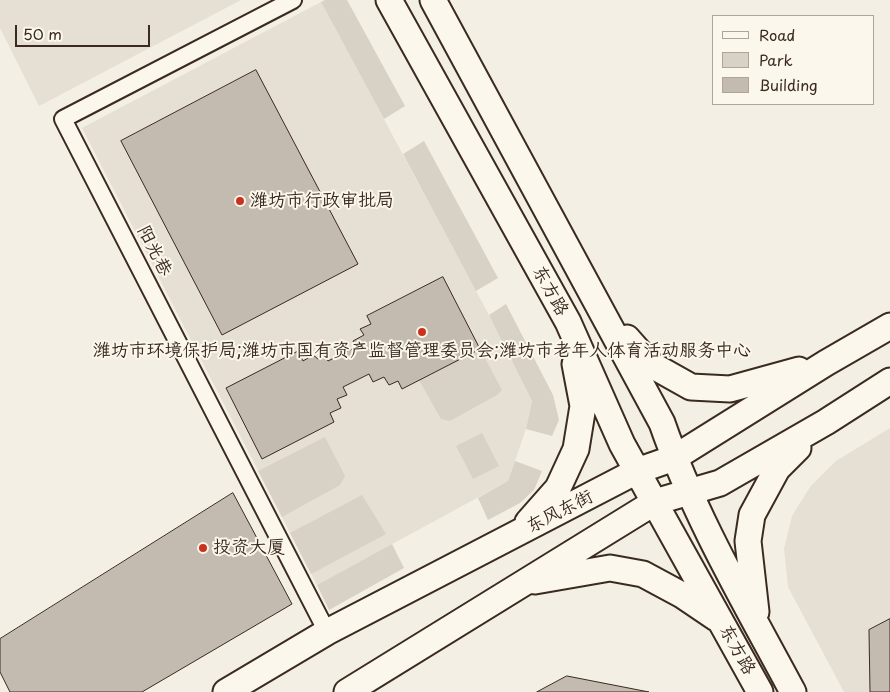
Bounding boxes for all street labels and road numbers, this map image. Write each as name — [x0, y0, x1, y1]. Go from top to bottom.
street label: 阳光巷 — [132, 222, 176, 280]
street label: 东方路 — [527, 262, 573, 320]
street label: 东风东街 — [523, 486, 597, 538]
street label: 东方路 — [714, 621, 760, 679]

